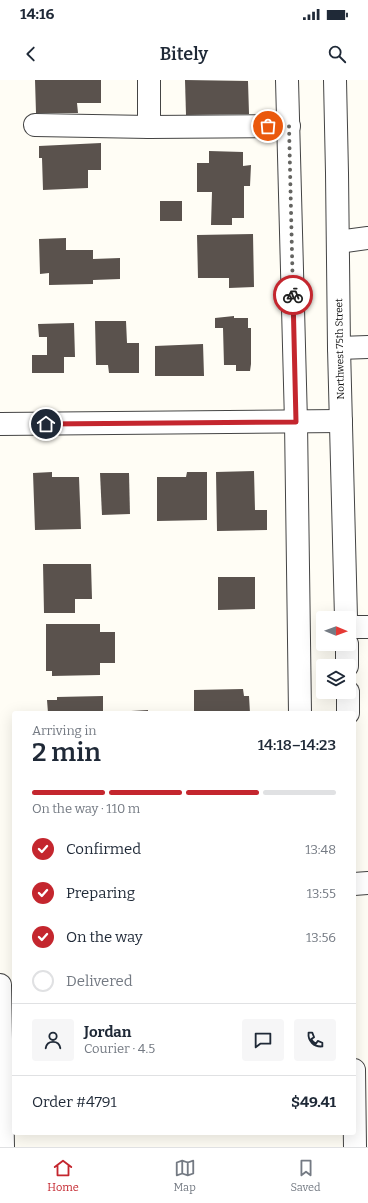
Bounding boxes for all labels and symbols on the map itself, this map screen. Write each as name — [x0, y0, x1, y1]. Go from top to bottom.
pin — [251, 109, 285, 143]
courier — [273, 275, 313, 315]
street label: Northwest 75th Street — [333, 298, 347, 400]
pin — [29, 407, 63, 441]
north arrow — [316, 611, 356, 651]

